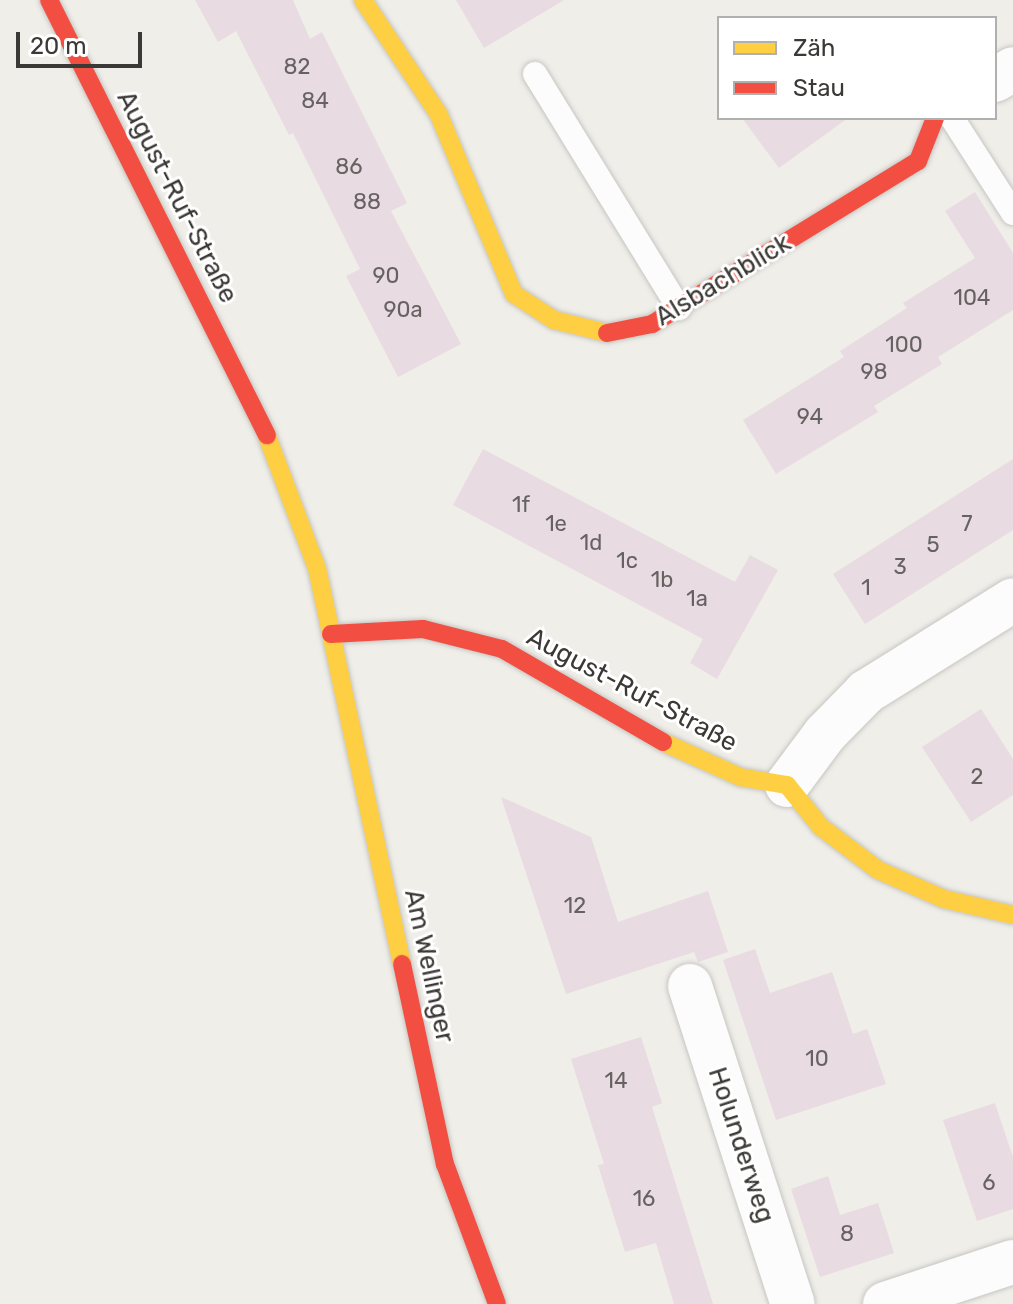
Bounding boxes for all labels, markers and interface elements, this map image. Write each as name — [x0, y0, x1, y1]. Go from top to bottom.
scale bar — [20, 16, 146, 66]
legend — [717, 16, 997, 120]
text: 20 m — [30, 32, 87, 60]
text: Zäh — [793, 34, 835, 62]
house number: 82 — [284, 54, 310, 80]
text: Stau — [793, 74, 845, 102]
street label: August-Ruf-Straße — [110, 86, 244, 308]
house number: 84 — [301, 88, 329, 114]
house number: 86 — [335, 154, 363, 180]
house number: 88 — [353, 189, 381, 215]
street label: Alsbachblick — [649, 227, 797, 333]
house number: 90 — [372, 263, 400, 289]
house number: 104 — [953, 285, 991, 311]
house number: 90a — [383, 297, 423, 323]
house number: 100 — [885, 332, 923, 358]
house number: 98 — [860, 359, 888, 385]
house number: 94 — [797, 404, 823, 430]
house number: 1f — [512, 492, 530, 518]
house number: 1e — [545, 511, 567, 537]
house number: 7 — [961, 511, 973, 537]
house number: 1d — [580, 530, 602, 556]
house number: 5 — [926, 532, 940, 558]
house number: 1c — [616, 548, 638, 574]
house number: 3 — [893, 554, 907, 580]
house number: 1b — [651, 567, 673, 593]
house number: 1 — [861, 575, 871, 601]
house number: 1a — [686, 586, 708, 612]
street label: August-Ruf-Straße — [521, 621, 743, 759]
house number: 2 — [971, 764, 983, 790]
street label: Am Wellinger — [397, 886, 461, 1046]
house number: 12 — [564, 893, 586, 919]
house number: 10 — [805, 1046, 829, 1072]
street label: Holunderweg — [701, 1063, 781, 1227]
house number: 14 — [604, 1068, 628, 1094]
house number: 6 — [982, 1170, 996, 1196]
house number: 16 — [633, 1186, 655, 1212]
house number: 8 — [840, 1221, 854, 1247]

